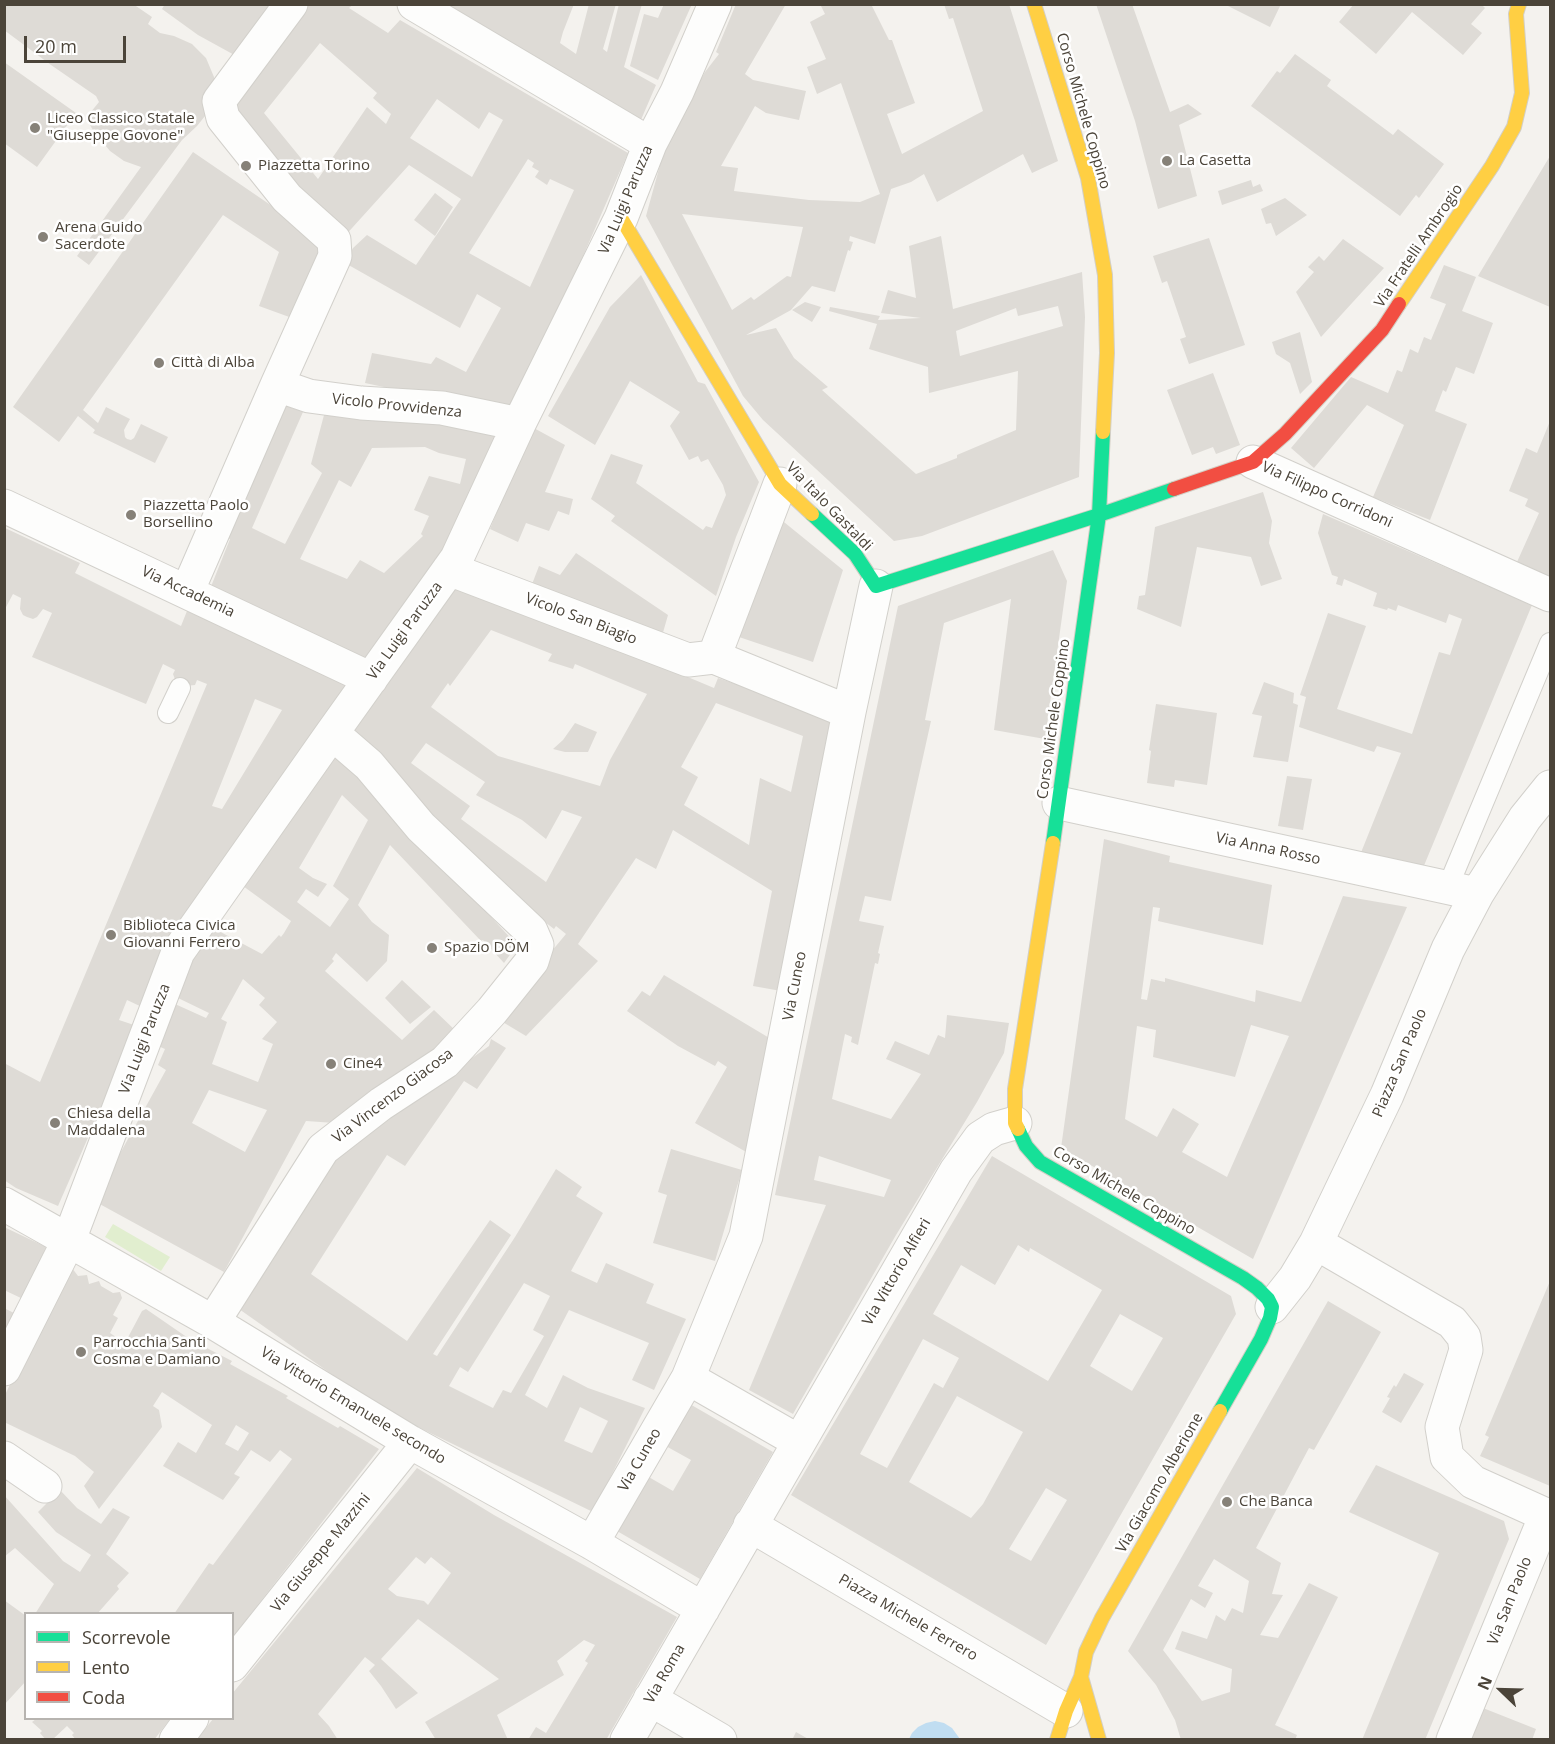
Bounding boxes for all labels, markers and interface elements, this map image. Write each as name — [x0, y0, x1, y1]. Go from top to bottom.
scale bar — [27, 24, 129, 62]
street label: Corso Michele Coppino — [1052, 31, 1114, 191]
text: 20 m — [35, 34, 77, 58]
place label: Liceo Classico Statale "Giuseppe Govone" — [47, 110, 195, 145]
marker: Liceo Classico Statale "Giuseppe Govone" — [28, 121, 42, 135]
street label: Via Luigi Paruzza — [595, 143, 657, 257]
place label: La Casetta — [1179, 152, 1251, 170]
marker: La Casetta — [1160, 154, 1174, 168]
place label: Piazzetta Torino — [258, 157, 370, 175]
marker: Piazzetta Torino — [239, 159, 253, 173]
street label: Via Fratelli Ambrogio — [1371, 181, 1467, 311]
place label: Arena Guido Sacerdote — [55, 219, 143, 254]
marker: Arena Guido Sacerdote — [36, 230, 50, 244]
place label: Città di Alba — [171, 354, 255, 372]
marker: Città di Alba — [152, 356, 166, 370]
street label: Vicolo Provvidenza — [331, 390, 463, 422]
street label: Via Filippo Corridoni — [1259, 458, 1395, 532]
street label: Via Italo Gastaldi — [782, 459, 876, 555]
place label: Piazzetta Paolo Borsellino — [143, 497, 249, 532]
marker: Piazzetta Paolo Borsellino — [124, 508, 138, 522]
street label: Via Accademia — [139, 563, 237, 621]
street label: Via Luigi Paruzza — [363, 579, 447, 683]
street label: Vicolo San Biagio — [523, 589, 639, 649]
street label: Corso Michele Coppino — [1034, 638, 1074, 800]
street label: Via Anna Rosso — [1214, 829, 1322, 869]
place label: Biblioteca Civica Giovanni Ferrero — [123, 917, 241, 952]
marker: Biblioteca Civica Giovanni Ferrero — [104, 928, 118, 942]
place label: Spazio DÖM — [444, 939, 530, 957]
marker: Spazio DÖM — [425, 941, 439, 955]
street label: Via Cuneo — [779, 950, 811, 1022]
street label: Via Luigi Paruzza — [116, 981, 174, 1097]
street label: Piazza San Paolo — [1369, 1006, 1431, 1120]
street label: Via Vincenzo Giacosa — [329, 1045, 457, 1147]
place label: Cine4 — [343, 1055, 382, 1073]
marker: Cine4 — [324, 1057, 338, 1071]
place label: Chiesa della Maddalena — [67, 1105, 151, 1140]
marker: Chiesa della Maddalena — [48, 1116, 62, 1130]
street label: Corso Michele Coppino — [1049, 1143, 1199, 1239]
street label: Via Vittorio Alfieri — [859, 1215, 935, 1329]
place label: Parrocchia Santi Cosma e Damiano — [93, 1334, 221, 1369]
street label: Via Vittorio Emanuele secondo — [257, 1343, 449, 1469]
marker: Parrocchia Santi Cosma e Damiano — [74, 1345, 88, 1359]
street label: Via Giacomo Alberione — [1113, 1410, 1207, 1556]
street label: Via Cuneo — [615, 1425, 665, 1495]
street label: Via Giuseppe Mazzini — [268, 1490, 374, 1616]
place label: Che Banca — [1239, 1493, 1313, 1511]
marker: Che Banca — [1220, 1495, 1234, 1509]
street label: Via San Paolo — [1484, 1554, 1536, 1648]
street label: Piazza Michele Ferrero — [835, 1571, 981, 1665]
legend — [24, 1612, 234, 1720]
text: Scorrevole — [82, 1625, 171, 1649]
street label: Via Roma — [641, 1641, 689, 1707]
text: Lento — [82, 1655, 130, 1679]
north arrow — [1471, 1660, 1531, 1720]
text: N — [1472, 1673, 1497, 1693]
text: Coda — [82, 1685, 125, 1709]

